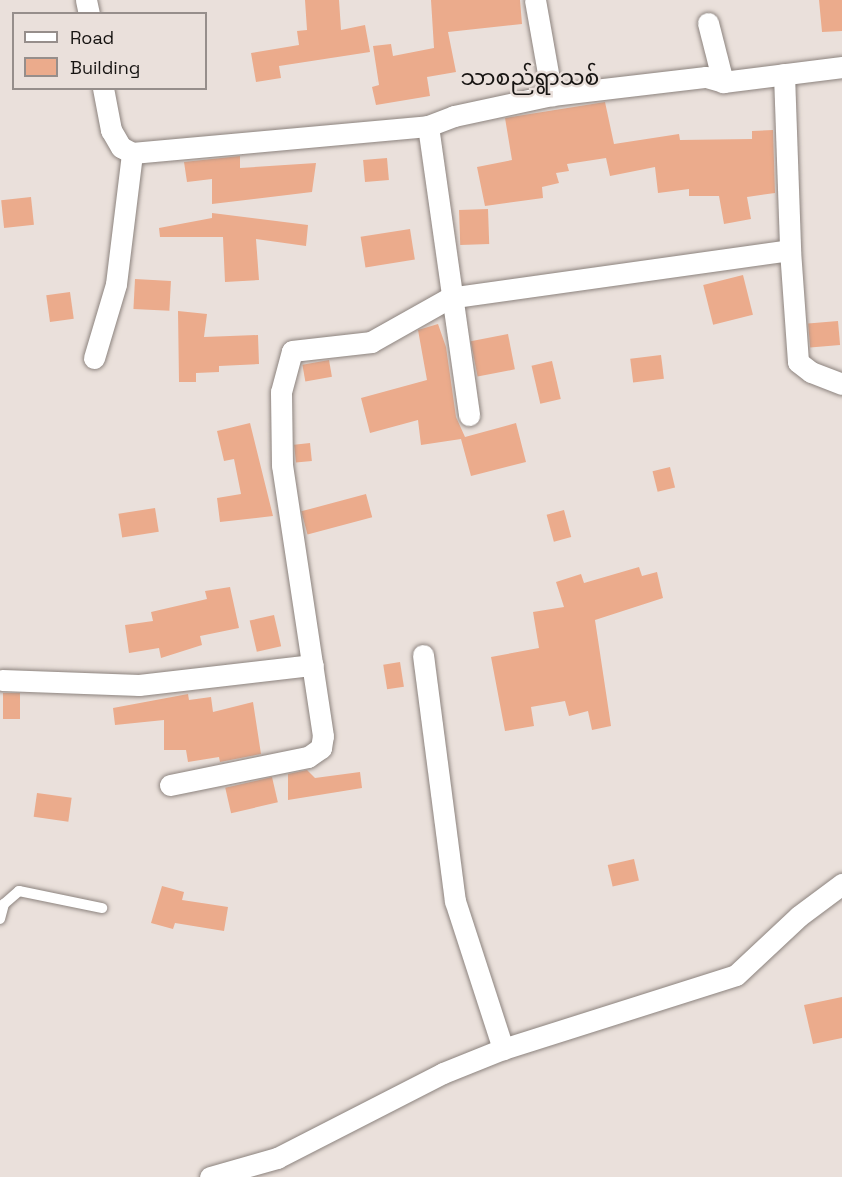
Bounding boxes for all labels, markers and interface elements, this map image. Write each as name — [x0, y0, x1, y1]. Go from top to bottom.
legend — [12, 12, 207, 90]
text: Road — [70, 26, 114, 49]
text: Building — [70, 56, 140, 79]
district label: သာစည်ရွာသစ် — [461, 65, 599, 91]

